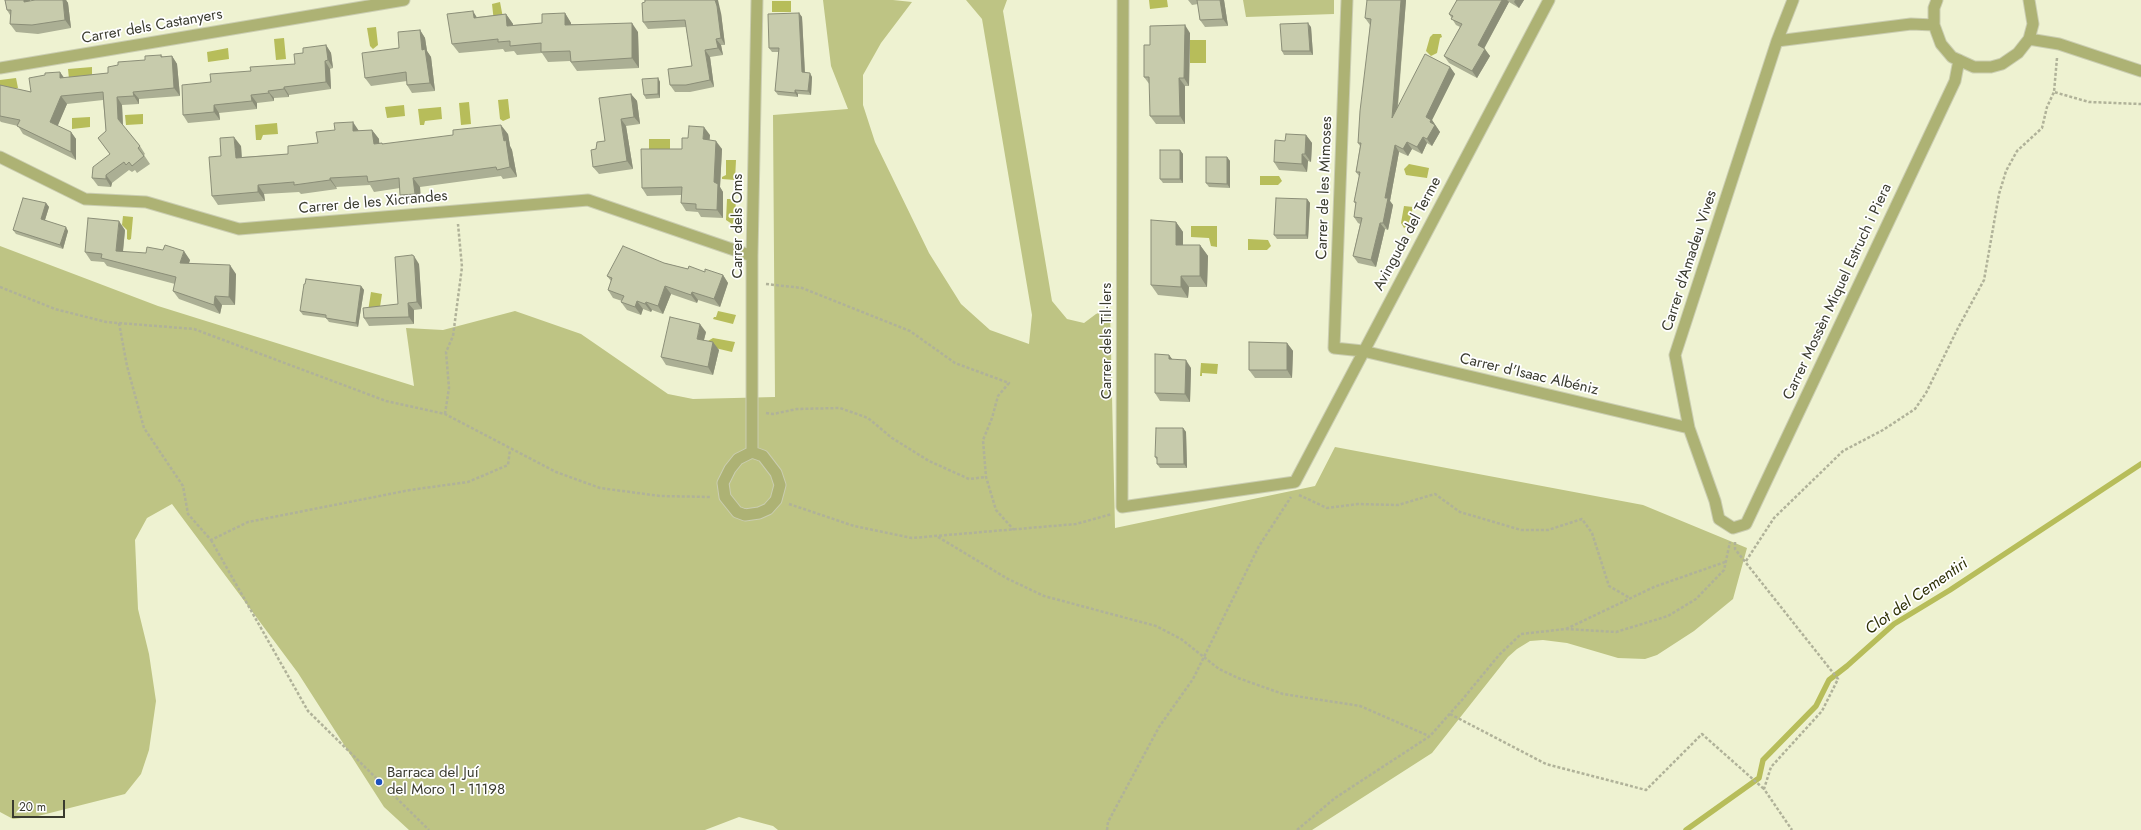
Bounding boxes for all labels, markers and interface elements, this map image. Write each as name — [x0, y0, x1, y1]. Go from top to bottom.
street label: Carrer dels Castanyers — [80, 6, 224, 48]
street label: Carrer de les Mimoses — [1314, 116, 1336, 260]
street label: Carrer dels Oms — [729, 174, 747, 278]
street label: Avinguda del Terme — [1370, 174, 1446, 294]
street label: Carrer Mossèn Miquel Estruch i Piera — [1780, 181, 1896, 403]
street label: Carrer de les Xicrandes — [298, 188, 448, 218]
street label: Carrer d'Amadeu Vives — [1659, 188, 1721, 334]
street label: Carrer dels Til·lers — [1098, 283, 1116, 399]
street label: Carrer d'Isaac Albéniz — [1458, 350, 1600, 400]
water label: Clot del Cementiri — [1862, 555, 1972, 639]
place label: Barraca del Juí del Moro 1 - 11198 — [387, 764, 505, 799]
marker: Barraca del Juí del Moro 1 - 11198 — [374, 777, 384, 787]
scale bar — [14, 792, 67, 818]
text: 20 m — [19, 798, 46, 816]

